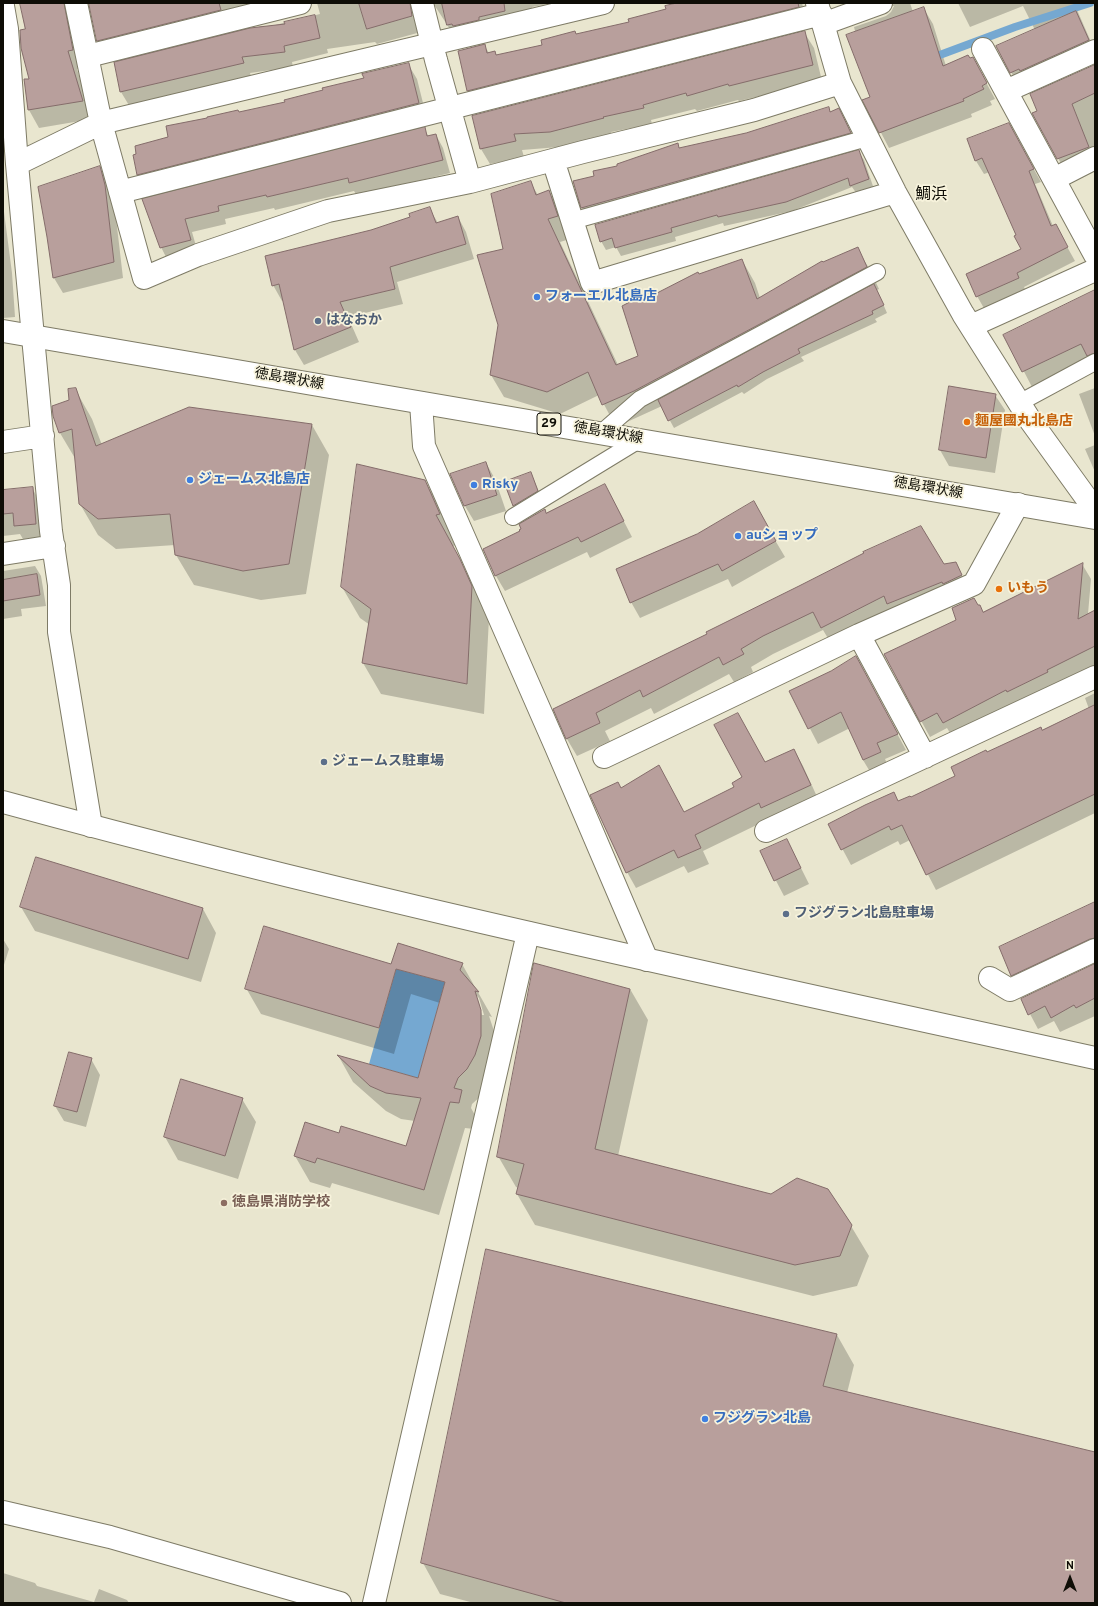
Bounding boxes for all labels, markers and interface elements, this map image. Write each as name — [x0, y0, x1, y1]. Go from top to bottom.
district label: 鯛浜 — [915, 186, 947, 206]
place label: フォーエル北島店 — [545, 289, 657, 305]
marker: フォーエル北島店 — [532, 292, 542, 302]
place label: はなおか — [326, 313, 382, 329]
marker: はなおか — [313, 316, 323, 326]
street label: 徳島環状線 — [253, 366, 325, 394]
road number: 29 — [537, 413, 561, 435]
place label: 麵屋國丸北島店 — [975, 414, 1073, 430]
marker: 麵屋國丸北島店 — [962, 417, 972, 427]
street label: 徳島環状線 — [572, 420, 644, 448]
place label: ジェームス北島店 — [198, 472, 310, 488]
marker: ジェームス北島店 — [185, 475, 195, 485]
street label: 徳島環状線 — [892, 475, 964, 503]
place label: Risky — [482, 477, 518, 493]
marker: Risky — [469, 480, 479, 490]
place label: auショップ — [746, 528, 818, 544]
marker: auショップ — [733, 531, 743, 541]
place label: いもう — [1007, 581, 1049, 597]
marker: いもう — [994, 584, 1004, 594]
place label: ジェームス駐車場 — [332, 754, 444, 770]
marker: ジェームス駐車場 — [319, 757, 329, 767]
place label: フジグラン北島駐車場 — [794, 906, 934, 922]
marker: フジグラン北島駐車場 — [781, 909, 791, 919]
place label: 徳島県消防学校 — [232, 1195, 330, 1211]
marker: 徳島県消防学校 — [219, 1198, 229, 1208]
place label: フジグラン北島 — [713, 1411, 811, 1427]
marker: フジグラン北島 — [700, 1414, 710, 1424]
north arrow — [1050, 1558, 1090, 1598]
text: N — [1066, 1559, 1074, 1573]

